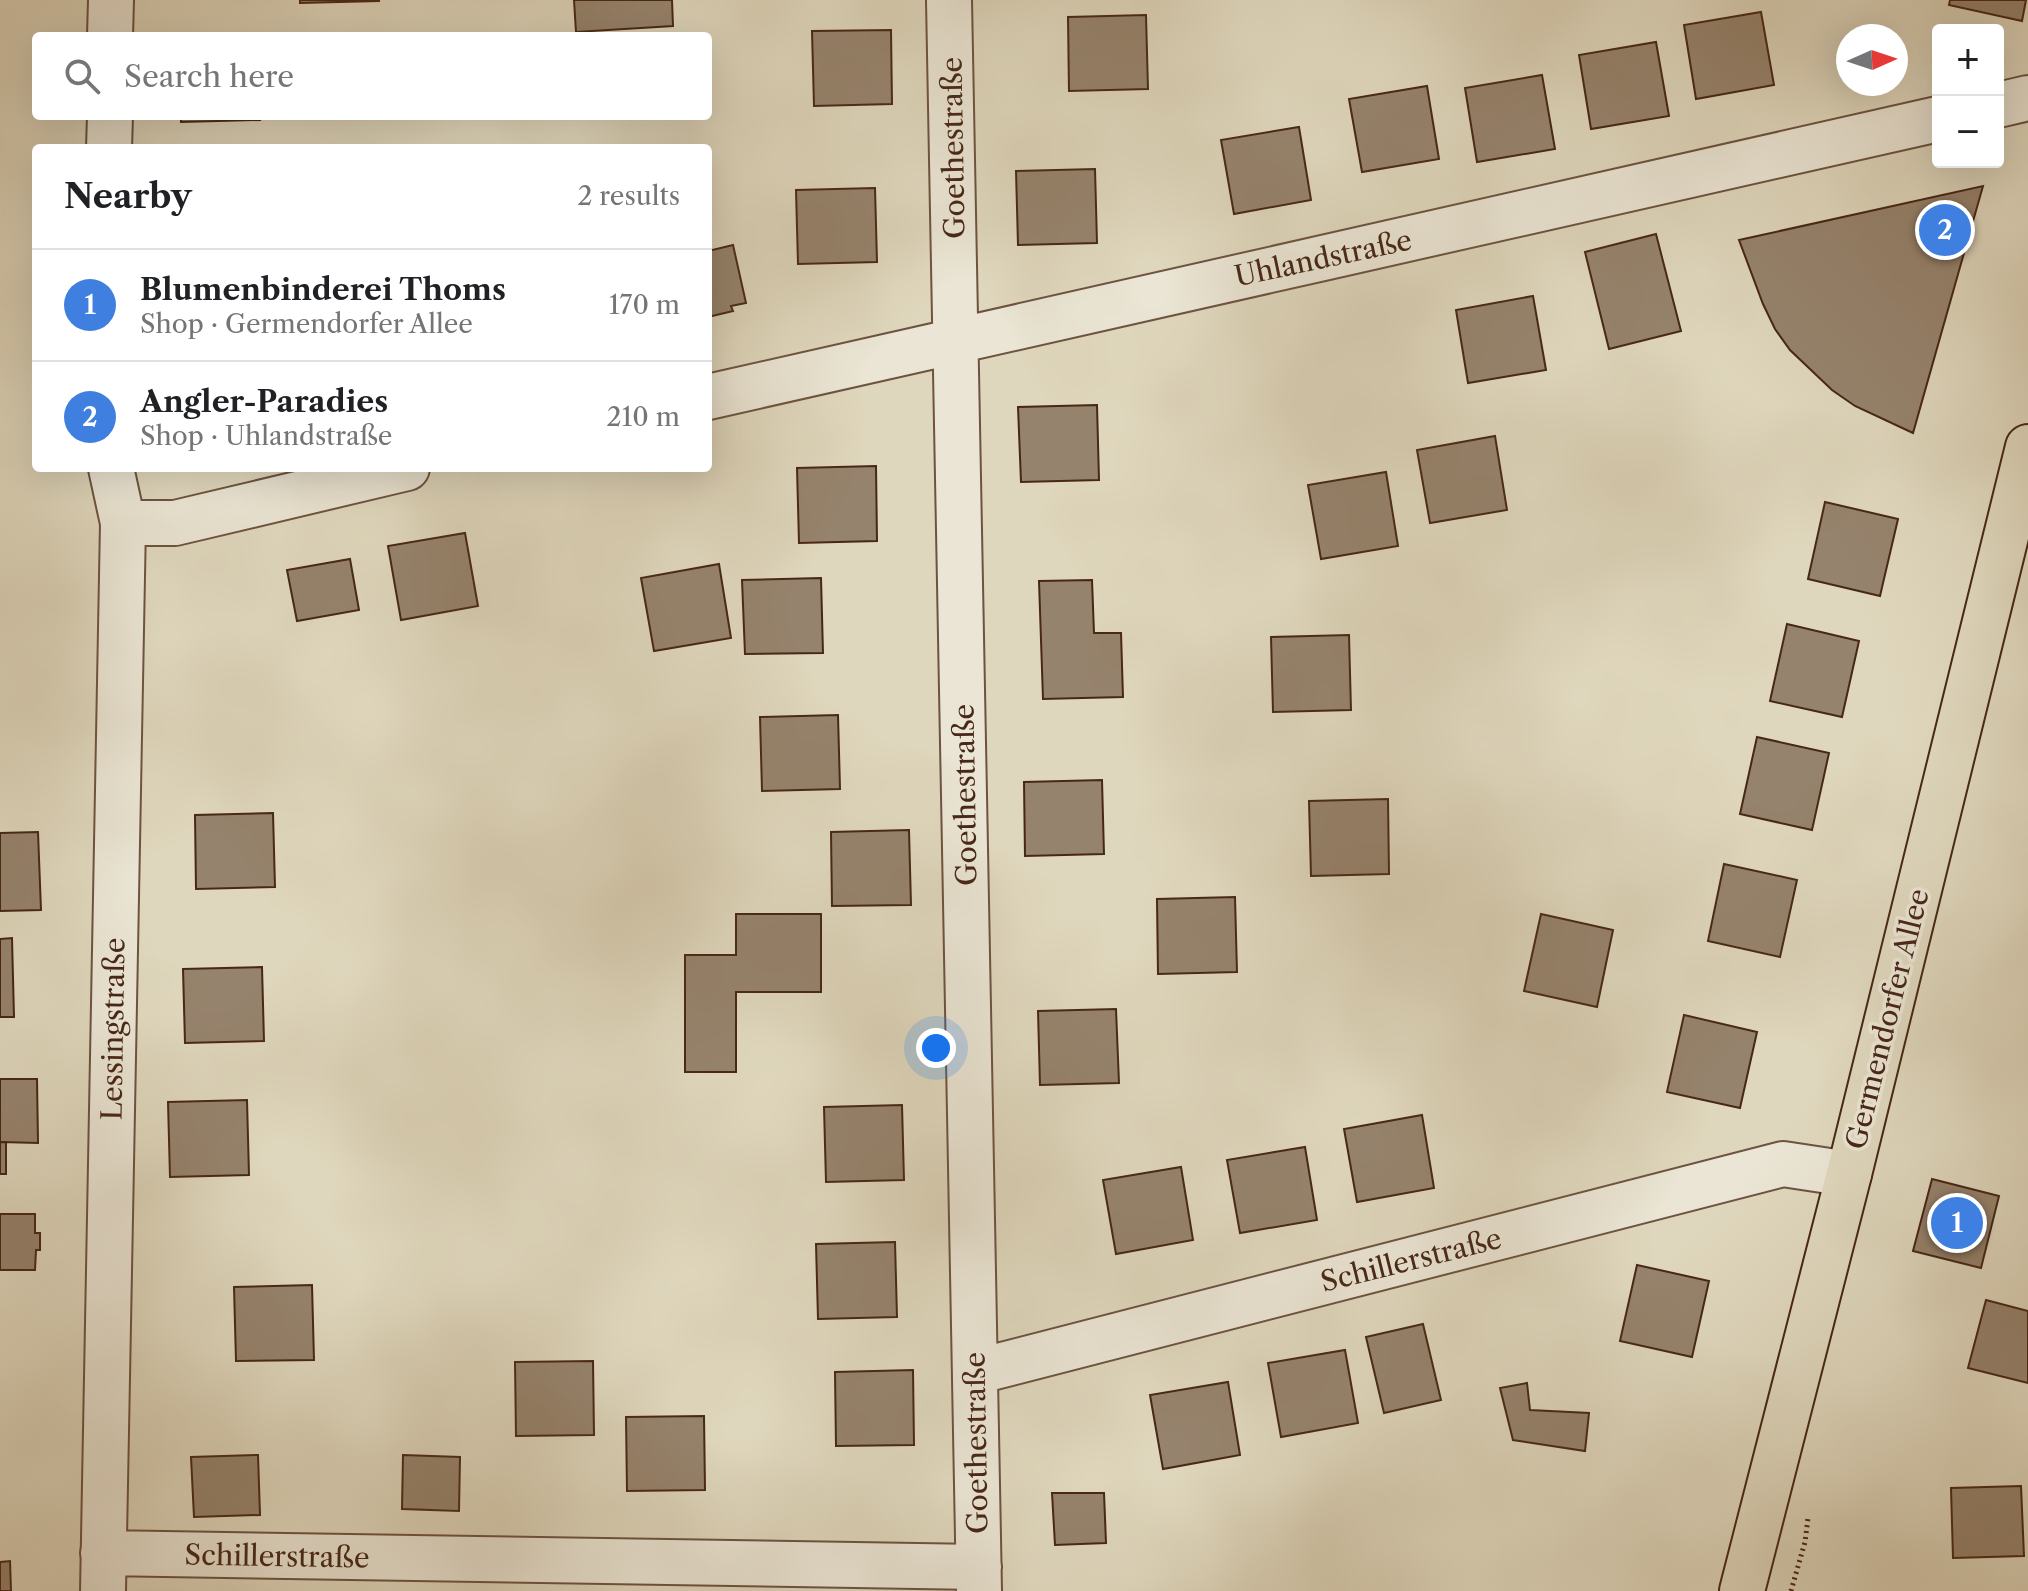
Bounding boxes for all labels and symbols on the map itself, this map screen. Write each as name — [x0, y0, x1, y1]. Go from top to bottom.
north arrow — [1836, 24, 1908, 96]
street label: Goethestraße — [934, 57, 972, 239]
pin: 2 — [1919, 200, 1971, 260]
street label: Uhlandstraße — [1231, 223, 1415, 293]
street label: Goethestraße — [946, 704, 984, 886]
street label: Germendorfer Allee — [1838, 885, 1936, 1153]
street label: Lessingstraße — [94, 937, 132, 1121]
your location — [916, 1028, 956, 1068]
pin: 1 — [1931, 1193, 1983, 1253]
street label: Schillerstraße — [1317, 1221, 1505, 1299]
street label: Goethestraße — [957, 1352, 995, 1534]
street label: Schillerstraße — [184, 1537, 370, 1575]

